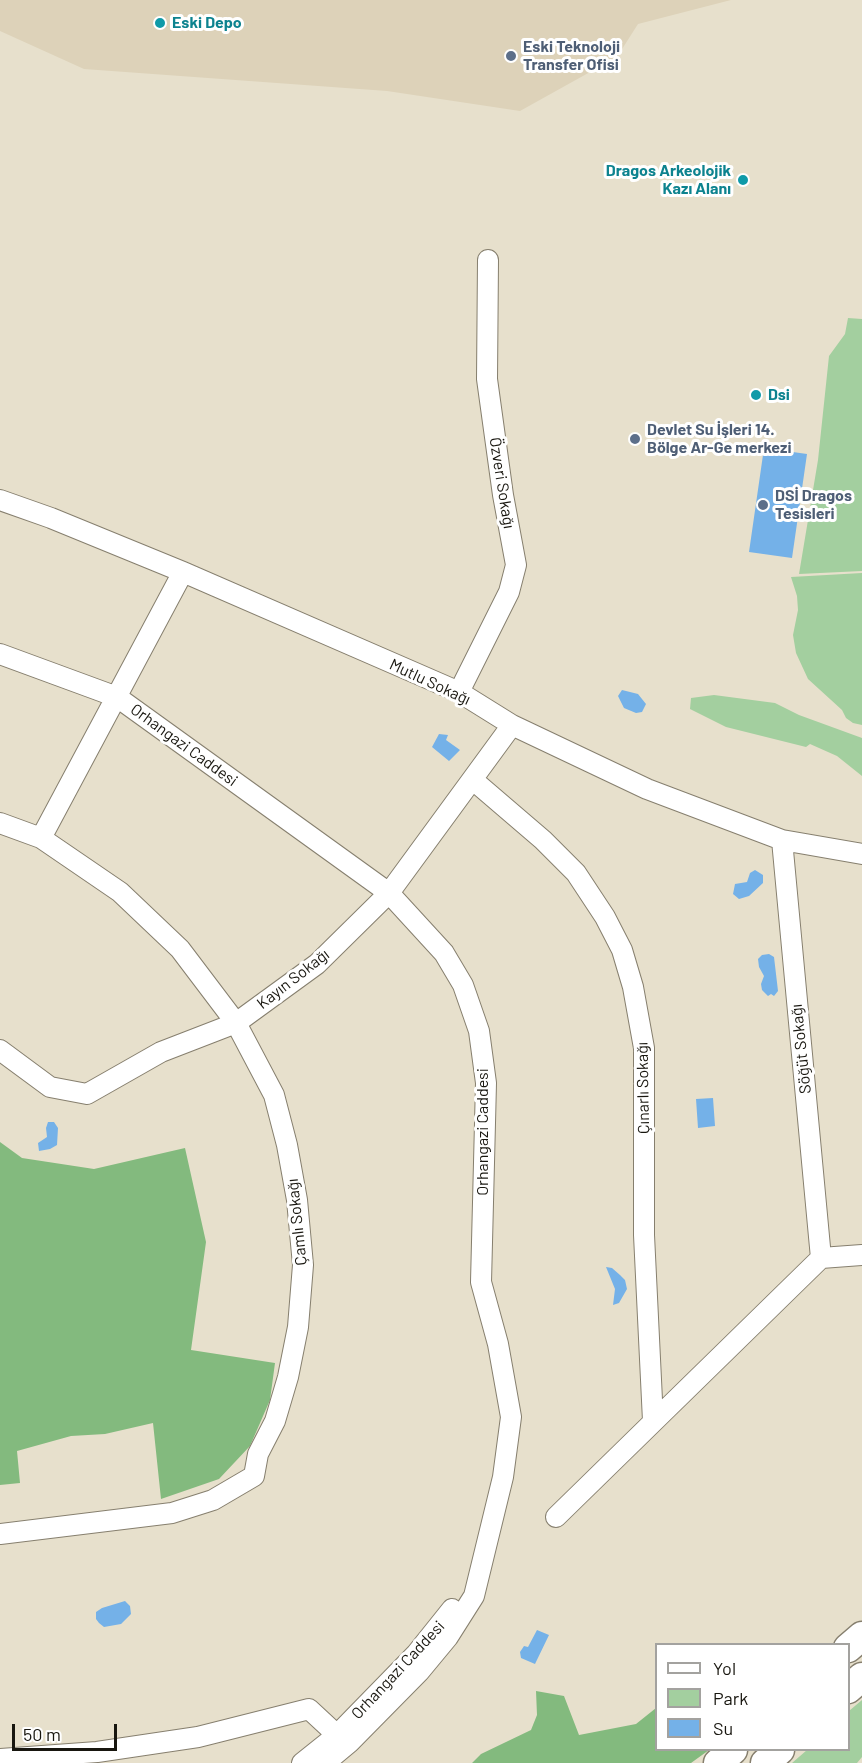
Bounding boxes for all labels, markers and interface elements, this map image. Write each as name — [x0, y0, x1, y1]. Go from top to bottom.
place label: Eski Depo — [172, 13, 242, 33]
marker: Eski Depo — [153, 16, 167, 30]
place label: Eski Teknoloji Transfer Ofisi — [523, 37, 620, 75]
marker: Eski Teknoloji Transfer Ofisi — [504, 49, 518, 63]
place label: Dragos Arkeolojik Kazı Alanı — [606, 161, 731, 199]
marker: Dragos Arkeolojik Kazı Alanı — [736, 173, 750, 187]
place label: Dsi — [768, 385, 790, 405]
marker: Dsi — [749, 388, 763, 402]
place label: Devlet Su İşleri 14. Bölge Ar-Ge merkezi — [647, 420, 791, 458]
marker: Devlet Su İşleri 14. Bölge Ar-Ge merkezi — [628, 432, 642, 446]
street label: Özveri Sokağı — [485, 436, 519, 530]
place label: DSİ Dragos Tesisleri — [775, 486, 852, 524]
marker: DSİ Dragos Tesisleri — [756, 498, 770, 512]
street label: Mutlu Sokağı — [386, 655, 474, 709]
street label: Orhangazi Caddesi — [127, 700, 241, 790]
street label: Kayın Sokağı — [253, 945, 333, 1013]
street label: Söğüt Sokağı — [787, 1003, 815, 1095]
street label: Çınarlı Sokağı — [633, 1042, 653, 1134]
street label: Orhangazi Caddesi — [473, 1068, 493, 1196]
street label: Çamlı Sokağı — [283, 1178, 311, 1266]
street label: Orhangazi Caddesi — [347, 1617, 449, 1723]
legend — [655, 1643, 850, 1751]
text: Yol — [713, 1657, 736, 1679]
text: Park — [713, 1687, 748, 1709]
scale bar — [15, 1712, 120, 1750]
text: Su — [713, 1717, 733, 1739]
text: 50 m — [23, 1723, 61, 1745]

